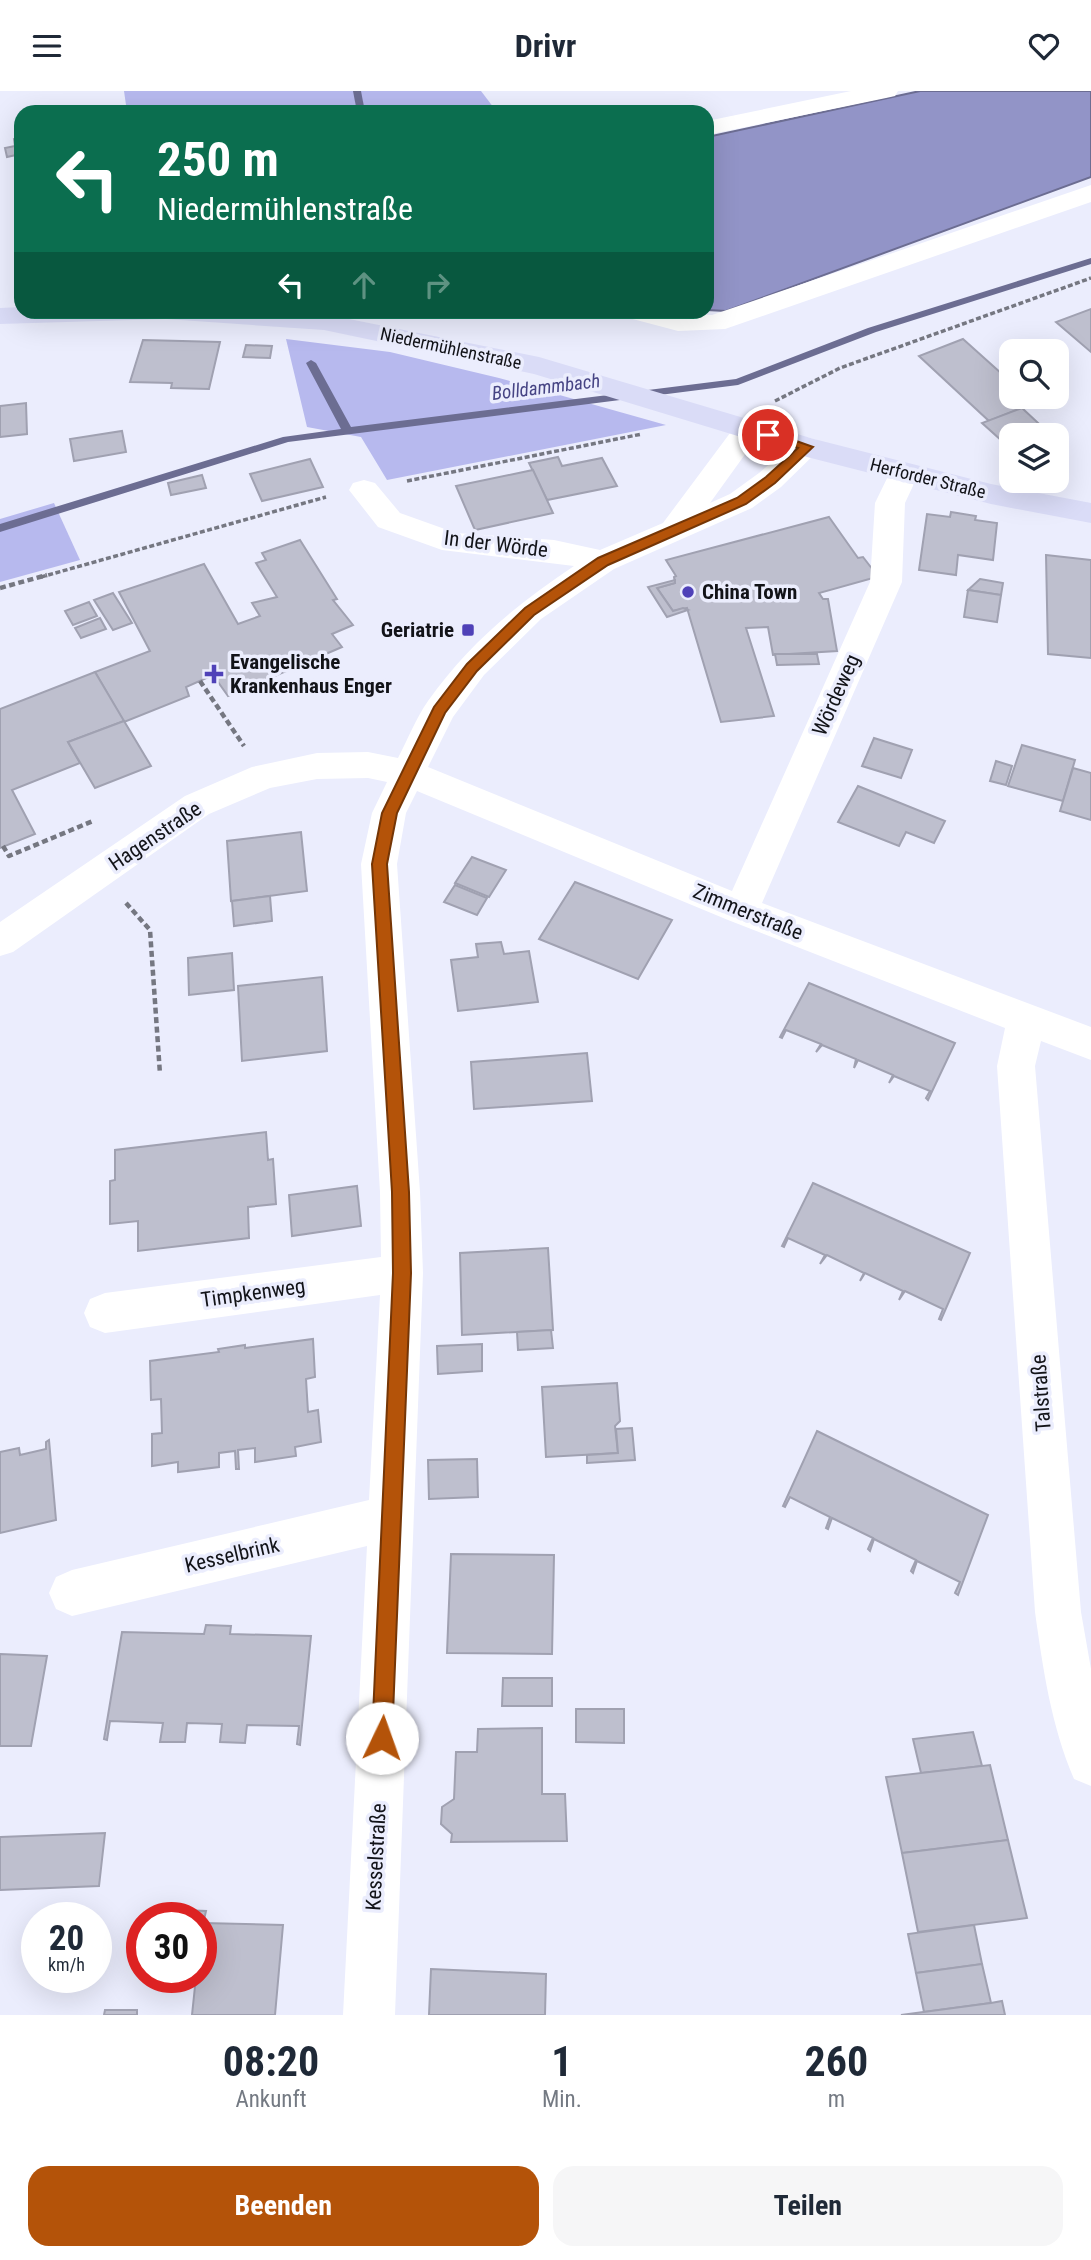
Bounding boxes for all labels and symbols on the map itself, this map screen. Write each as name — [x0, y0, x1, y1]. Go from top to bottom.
street label: Niedermühlenstraße — [378, 323, 524, 373]
water label: Bolldammbach — [491, 369, 601, 405]
pin — [738, 405, 798, 465]
street label: Herforder Straße — [868, 453, 988, 503]
street label: In der Wörde — [443, 526, 549, 562]
place label: China Town — [702, 580, 797, 604]
marker: China Town — [680, 584, 696, 600]
place label: Geriatrie — [381, 618, 454, 642]
marker: Geriatrie — [460, 622, 476, 638]
place label: Evangelische Krankenhaus Enger — [230, 650, 392, 698]
street label: Wördeweg — [807, 651, 865, 739]
marker: Evangelische Krankenhaus Enger — [204, 664, 224, 684]
street label: Hagenstraße — [104, 796, 206, 876]
street label: Zimmerstraße — [690, 879, 807, 945]
street label: Timpkenweg — [199, 1274, 307, 1312]
street label: Talstraße — [1026, 1353, 1056, 1432]
street label: Kesselbrink — [183, 1532, 282, 1577]
position arrow — [345, 1701, 419, 1775]
street label: Kesselstraße — [361, 1803, 391, 1911]
speed limit sign: 30 — [126, 1902, 217, 1993]

